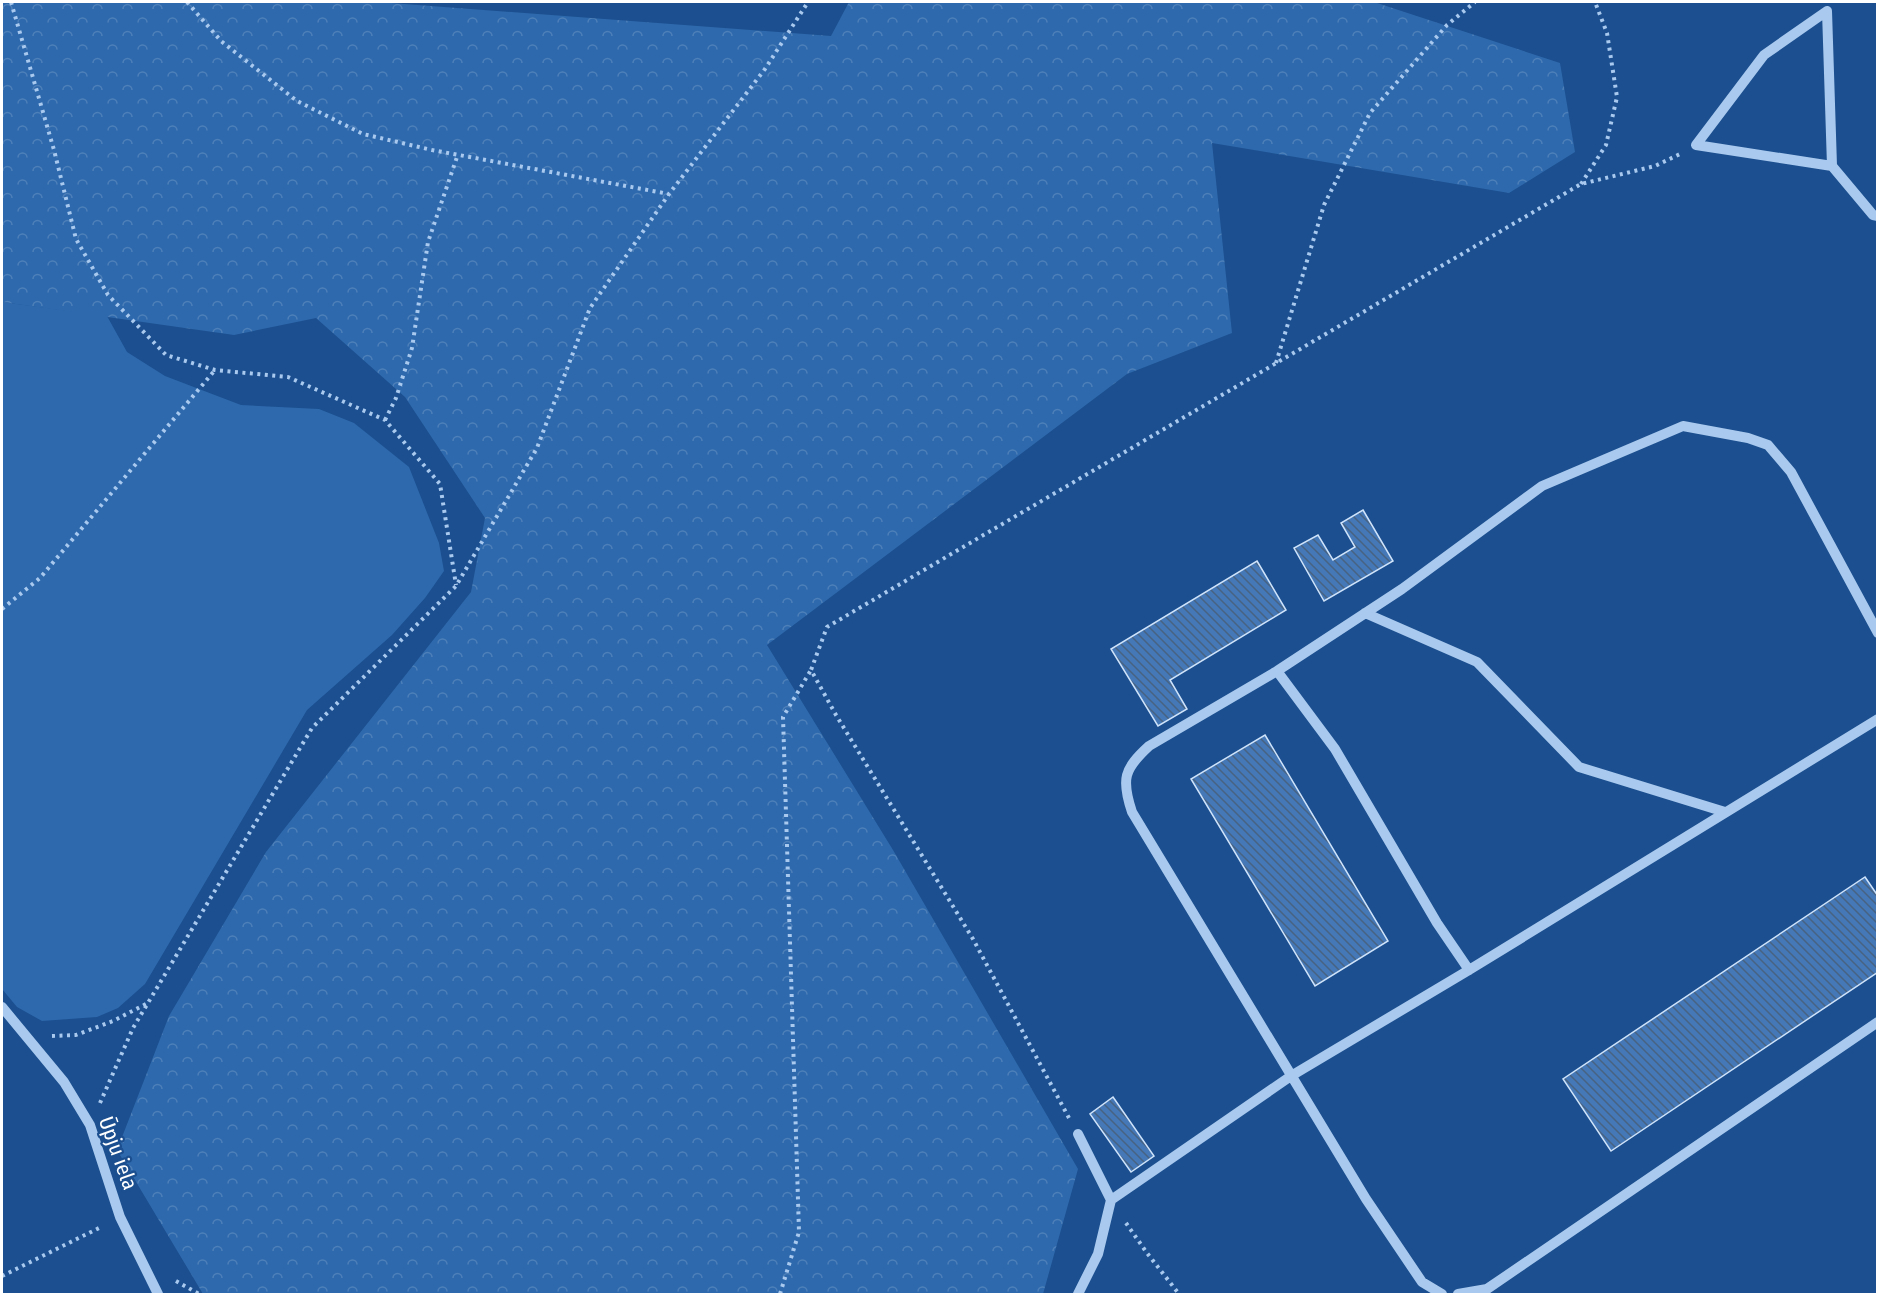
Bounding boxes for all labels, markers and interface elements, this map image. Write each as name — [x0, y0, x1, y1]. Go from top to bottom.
street label: Ūpju iela — [93, 1113, 143, 1193]

